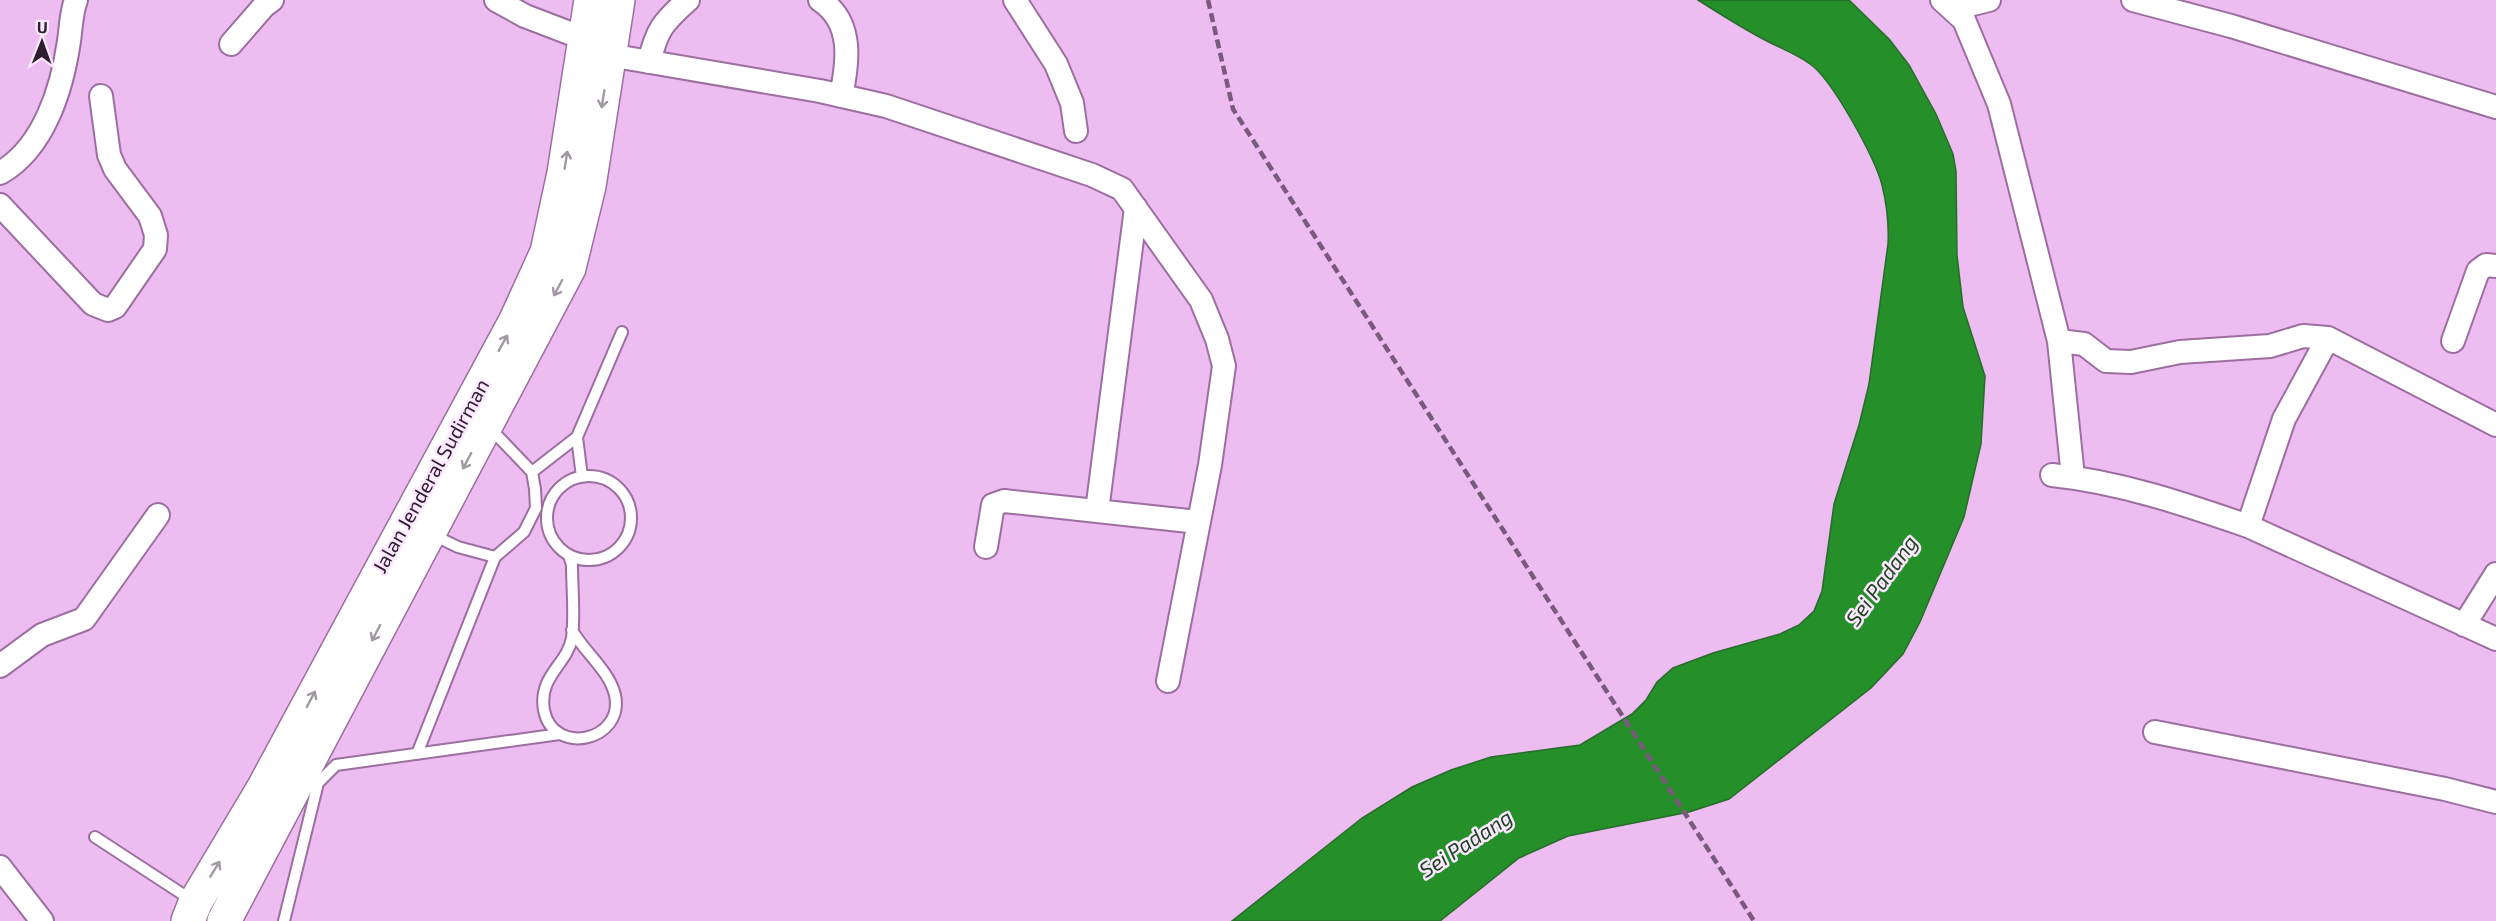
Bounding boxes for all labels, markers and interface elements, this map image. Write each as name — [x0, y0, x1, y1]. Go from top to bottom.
north arrow — [12, 12, 72, 72]
text: U — [37, 17, 48, 36]
one-way arrow — [597, 89, 608, 109]
one-way arrow — [561, 151, 572, 170]
one-way arrow — [552, 279, 564, 296]
one-way arrow — [497, 335, 509, 352]
street label: Jalan Jenderal Sudirman — [367, 374, 493, 577]
one-way arrow — [461, 451, 472, 469]
water label: Sei Padang — [1840, 530, 1922, 630]
one-way arrow — [370, 624, 382, 641]
one-way arrow — [306, 691, 317, 709]
water label: Sei Padang — [1414, 804, 1516, 882]
one-way arrow — [210, 861, 222, 878]

